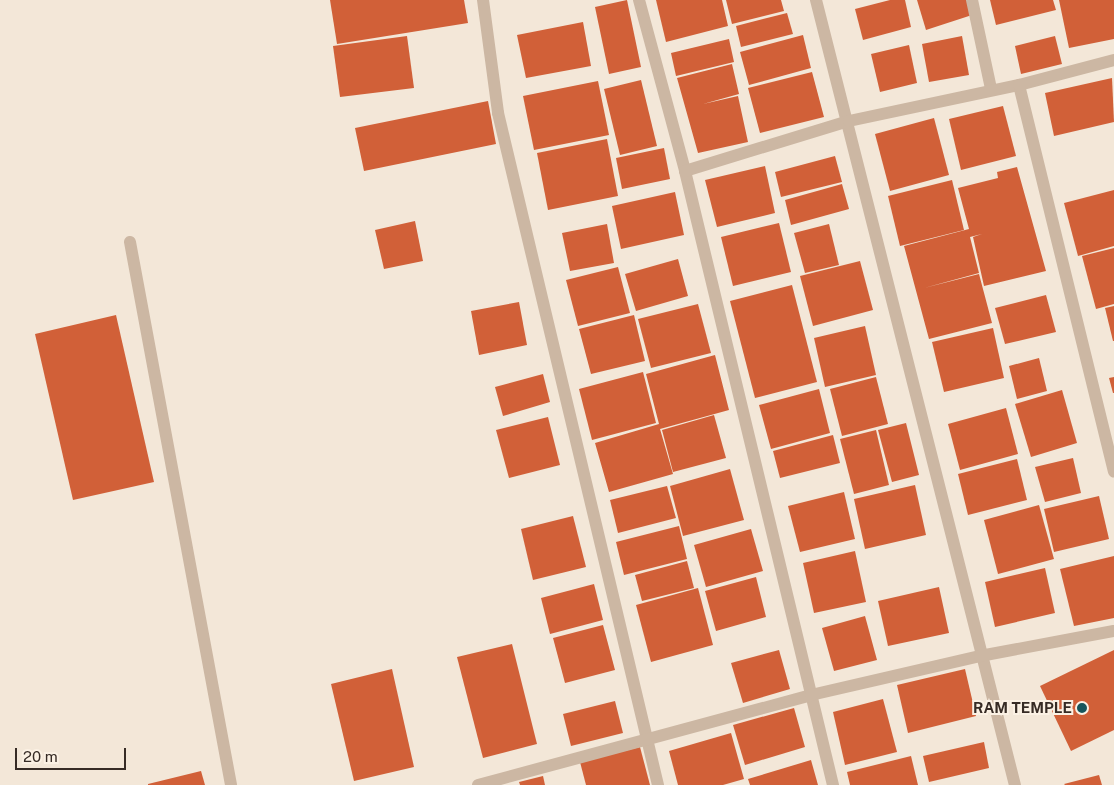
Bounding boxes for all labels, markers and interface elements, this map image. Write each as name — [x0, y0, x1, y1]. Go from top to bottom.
place label: RAM TEMPLE — [973, 699, 1072, 717]
marker: RAM TEMPLE — [1076, 702, 1088, 714]
scale bar — [18, 738, 129, 770]
text: 20 m — [23, 748, 58, 765]

